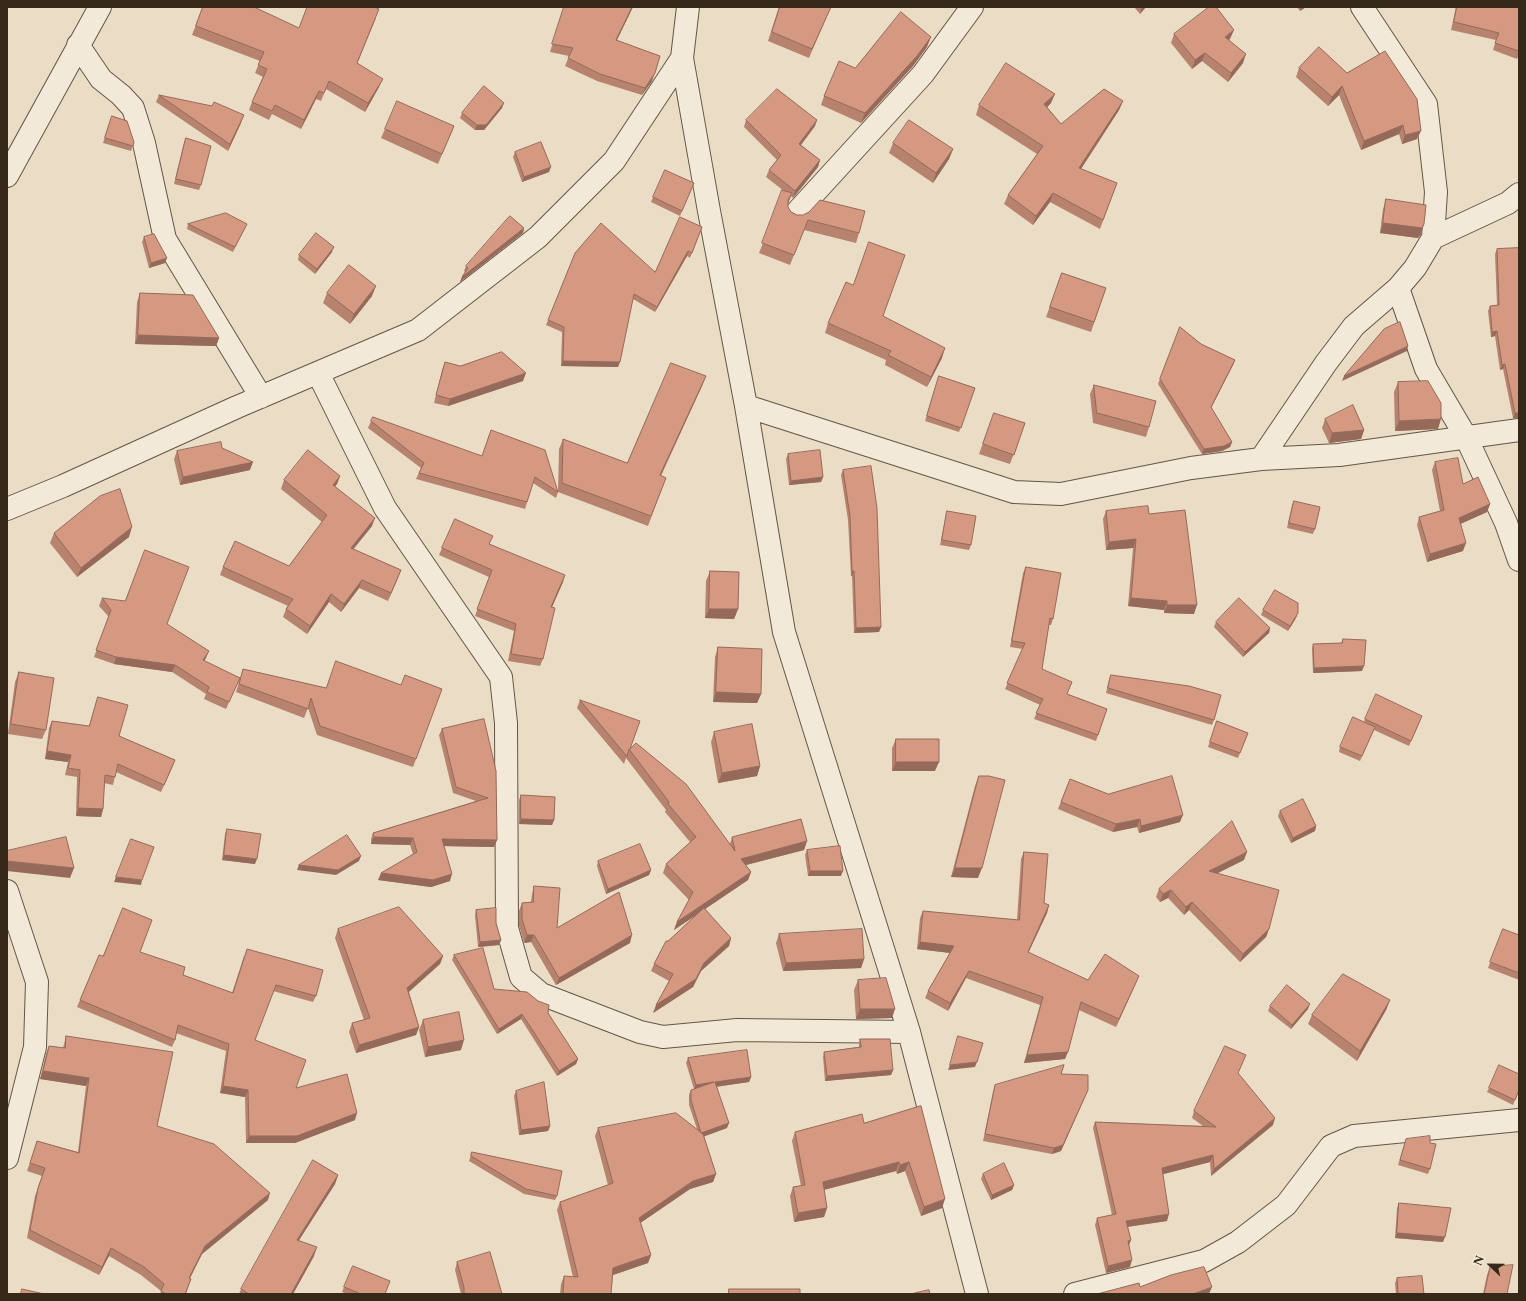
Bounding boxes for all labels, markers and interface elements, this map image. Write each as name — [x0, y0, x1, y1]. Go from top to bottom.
north arrow — [1470, 1245, 1510, 1285]
text: N — [1471, 1253, 1487, 1268]

